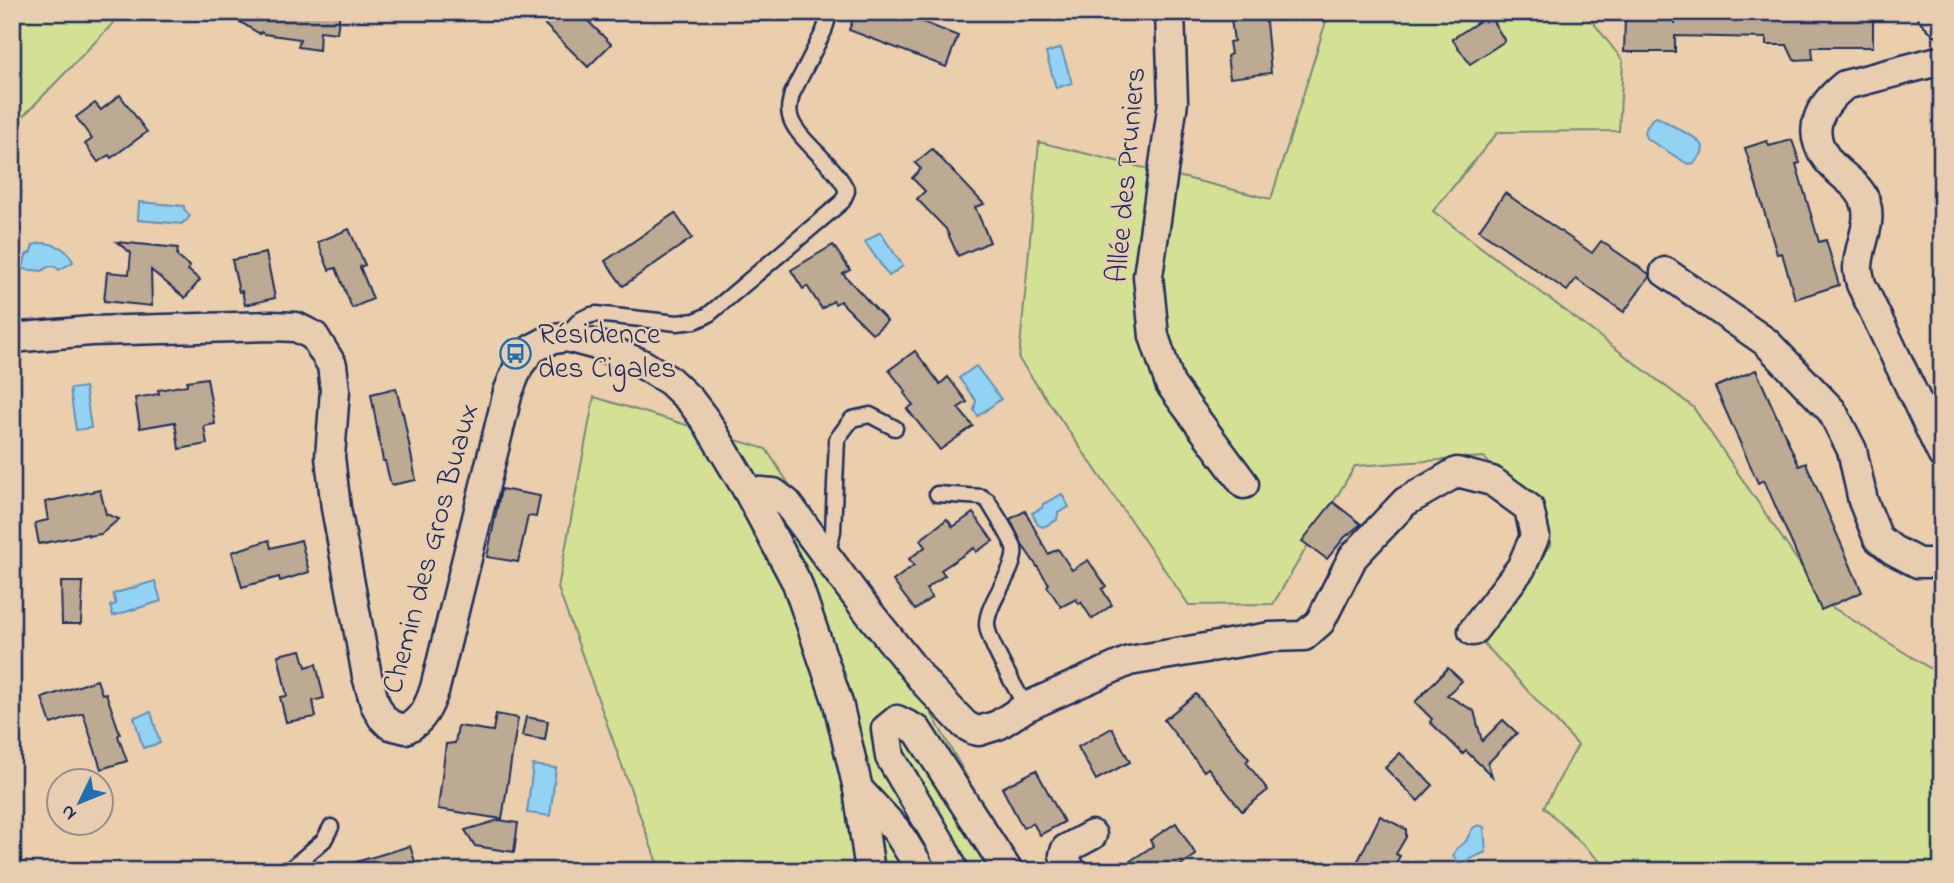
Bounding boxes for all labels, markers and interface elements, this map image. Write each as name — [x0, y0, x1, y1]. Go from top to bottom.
street label: Allée des Pruniers — [1097, 65, 1159, 285]
place label: Résidence des Cigales — [538, 314, 676, 392]
bus stop icon: Résidence des Cigales — [498, 336, 532, 370]
street label: Chemin des Gros Buaux — [372, 399, 492, 699]
north arrow — [46, 768, 116, 838]
text: N — [55, 798, 84, 826]

